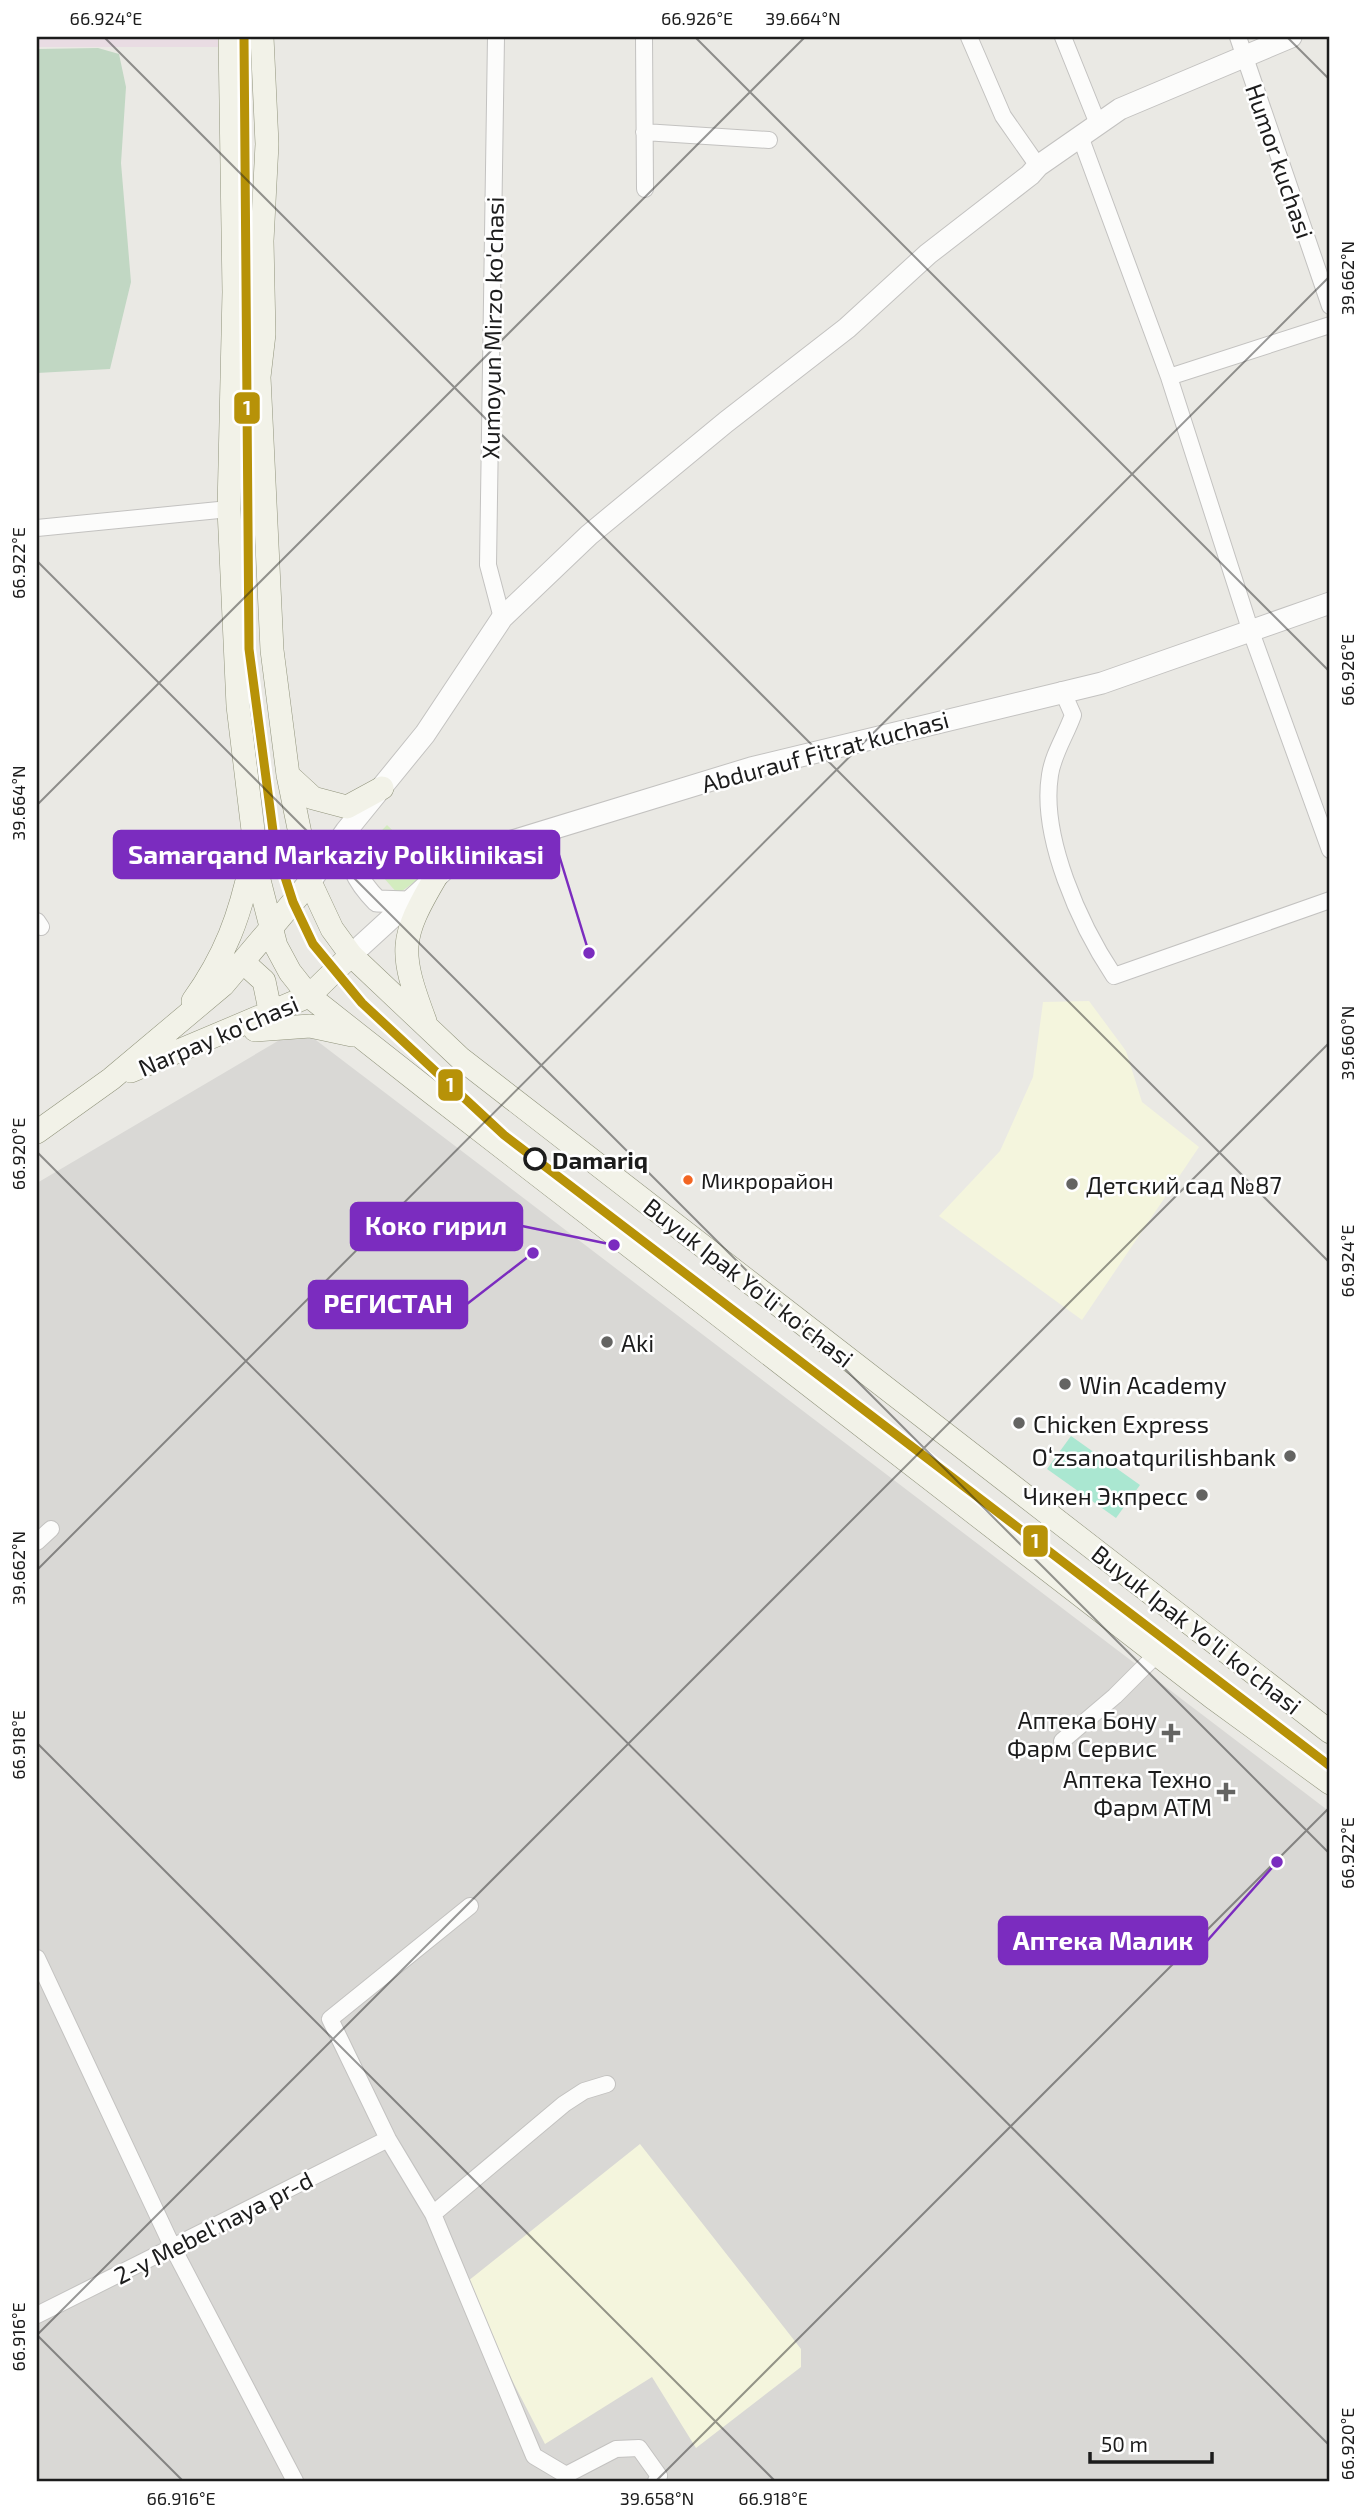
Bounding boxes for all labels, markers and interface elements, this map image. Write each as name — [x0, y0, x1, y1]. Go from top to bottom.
text: 66.924°E — [70, 7, 142, 29]
text: 66.926°E — [661, 7, 733, 29]
text: 39.664°N — [765, 7, 841, 29]
street label: Humor kuchasi — [1240, 80, 1320, 242]
street label: Xumoyun Mirzo ko'chasi — [475, 196, 509, 460]
text: 39.662°N — [1336, 241, 1358, 315]
line badge: 1 — [233, 391, 261, 425]
text: 1 — [243, 396, 251, 419]
text: 66.922°E — [7, 527, 29, 599]
text: 66.926°E — [1336, 634, 1358, 706]
street label: Abdurauf Fitrat kuchasi — [698, 704, 952, 798]
text: 39.664°N — [7, 765, 29, 841]
callout: Samarqand Markaziy Poliklinikasi — [114, 831, 559, 878]
text: Samarqand Markaziy Poliklinikasi — [128, 838, 544, 870]
street label: Narpay ko'chasi — [134, 988, 302, 1082]
text: 39.660°N — [1336, 1005, 1358, 1081]
line badge: 1 — [437, 1068, 464, 1102]
text: 1 — [446, 1073, 454, 1096]
text: 66.920°E — [7, 1118, 29, 1190]
place label: Damariq — [552, 1145, 648, 1174]
marker: Damariq — [524, 1148, 546, 1170]
place label: Микрорайон — [701, 1167, 834, 1193]
place label: Детский сад №87 — [1086, 1170, 1282, 1199]
marker: Микрорайон — [681, 1173, 695, 1187]
marker: Детский сад №87 — [1064, 1176, 1080, 1192]
street label: Buyuk Ipak Yo'li ko'chasi — [639, 1191, 859, 1373]
callout: Коко гирил — [351, 1203, 522, 1250]
text: Коко гирил — [365, 1209, 507, 1240]
text: 66.924°E — [1336, 1225, 1358, 1297]
callout: РЕГИСТАН — [309, 1281, 467, 1328]
text: РЕГИСТАН — [323, 1287, 453, 1318]
place label: Aki — [621, 1328, 654, 1357]
marker: Aki — [599, 1334, 615, 1350]
place label: Win Academy — [1079, 1370, 1227, 1399]
marker: Win Academy — [1057, 1376, 1073, 1392]
place label: Chicken Express — [1033, 1409, 1209, 1438]
marker: Chicken Express — [1011, 1415, 1027, 1431]
place label: Oʻzsanoatqurilishbank — [1032, 1442, 1276, 1471]
marker: Oʻzsanoatqurilishbank — [1282, 1448, 1298, 1464]
place label: Чикен Экпресс — [1023, 1481, 1188, 1510]
marker: Чикен Экпресс — [1194, 1487, 1210, 1503]
line badge: 1 — [1022, 1524, 1049, 1558]
text: 1 — [1031, 1529, 1039, 1552]
text: 39.662°N — [7, 1531, 29, 1605]
street label: Buyuk Ipak Yo'li ko'chasi — [1087, 1538, 1307, 1720]
place label: Аптека Бону Фарм Сервис — [1007, 1705, 1157, 1762]
text: 66.918°E — [7, 1710, 29, 1780]
marker: Аптека Бону Фарм Сервис — [1163, 1725, 1179, 1741]
place label: Аптека Техно Фарм АТМ — [1063, 1764, 1212, 1821]
marker: Аптека Техно Фарм АТМ — [1218, 1784, 1234, 1800]
text: 66.922°E — [1336, 1817, 1358, 1889]
callout: Аптека Малик — [999, 1917, 1207, 1964]
text: Аптека Малик — [1013, 1924, 1194, 1955]
street label: 2-y Mebel'naya pr-d — [109, 2164, 317, 2290]
text: 66.916°E — [7, 2302, 29, 2372]
text: 66.920°E — [1336, 2408, 1358, 2480]
scale bar — [1090, 2420, 1213, 2464]
text: 50 m — [1101, 2431, 1148, 2456]
text: 66.916°E — [146, 2487, 216, 2509]
text: 39.658°N — [620, 2487, 694, 2509]
text: 66.918°E — [738, 2487, 808, 2509]

